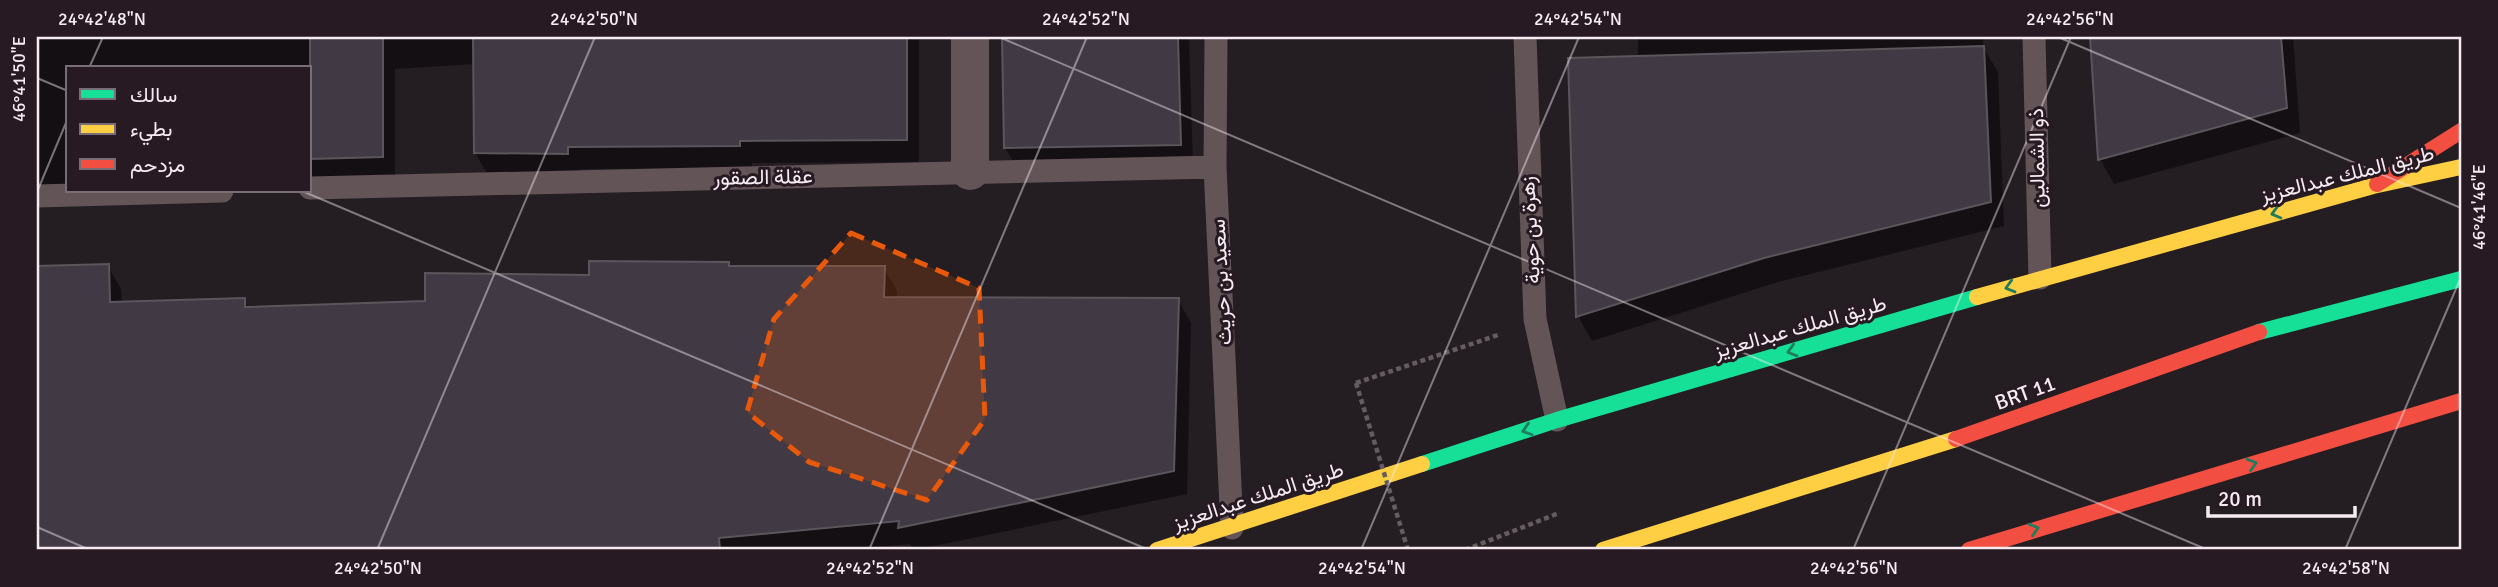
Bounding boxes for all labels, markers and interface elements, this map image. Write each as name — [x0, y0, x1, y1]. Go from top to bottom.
text: 24°42'48"N — [58, 8, 146, 30]
text: 24°42'50"N — [550, 8, 638, 30]
text: 24°42'52"N — [1042, 8, 1130, 30]
text: 24°42'54"N — [1534, 8, 1622, 30]
text: 24°42'56"N — [2026, 8, 2114, 30]
text: 46°41'50"E — [8, 36, 30, 122]
legend — [66, 66, 312, 192]
text: سالك — [130, 82, 177, 108]
street label: ذو الشمالين — [2023, 108, 2051, 208]
text: بطيء — [130, 116, 173, 146]
street label: طريق الملك عبدالعزيز — [2256, 140, 2437, 208]
text: مزدحم — [130, 152, 185, 179]
street label: عقلة الصقور — [712, 163, 813, 191]
text: 46°41'46"E — [2468, 164, 2490, 250]
street label: زهرة بن حوية — [1514, 175, 1546, 285]
one-way arrow — [2270, 205, 2282, 219]
street label: سعيد بن حريث — [1205, 218, 1237, 346]
one-way arrow — [2004, 279, 2016, 294]
street label: طريق الملك عبدالعزيز — [1710, 290, 1889, 364]
one-way arrow — [1786, 343, 1798, 358]
street label: BRT 11 — [1991, 370, 2059, 416]
one-way arrow — [1521, 422, 1533, 436]
street label: طريق الملك عبدالعزيز — [1168, 456, 1347, 536]
one-way arrow — [2245, 458, 2257, 473]
scale bar — [2208, 475, 2354, 519]
text: 20 m — [2218, 486, 2262, 512]
one-way arrow — [2027, 523, 2039, 538]
text: 24°42'50"N — [334, 557, 422, 579]
text: 24°42'52"N — [826, 557, 914, 579]
text: 24°42'54"N — [1318, 557, 1406, 579]
text: 24°42'56"N — [1810, 557, 1898, 579]
text: 24°42'58"N — [2302, 557, 2390, 579]

